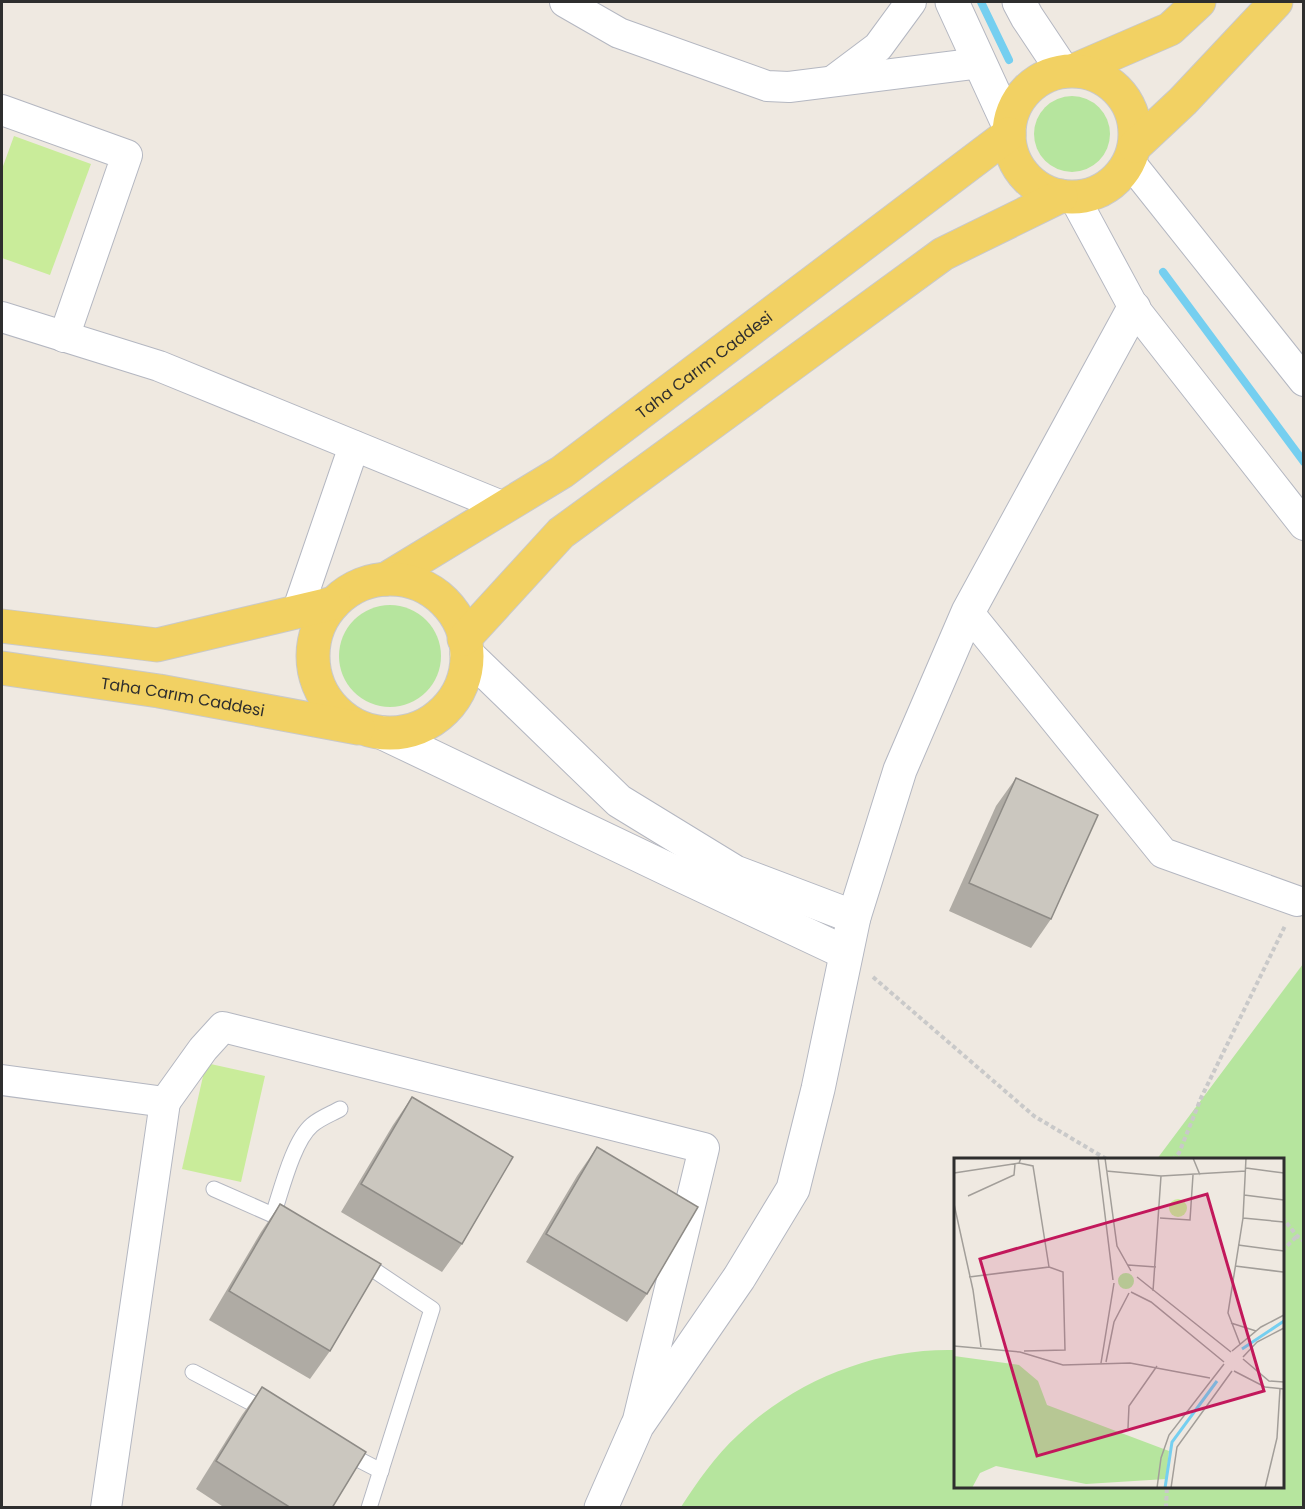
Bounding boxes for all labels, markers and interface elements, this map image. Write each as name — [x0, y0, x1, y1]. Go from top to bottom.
street label: Taha Carım Caddesi — [631, 305, 777, 424]
street label: Taha Carım Caddesi — [99, 671, 267, 722]
inset map — [954, 1158, 1284, 1488]

